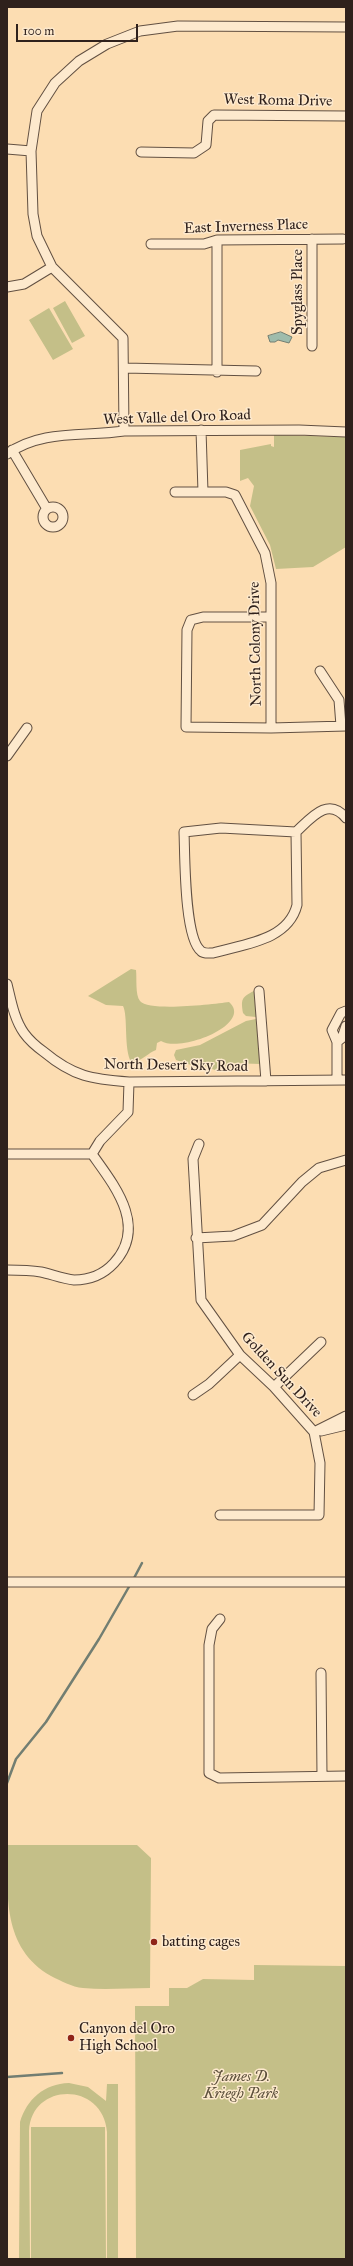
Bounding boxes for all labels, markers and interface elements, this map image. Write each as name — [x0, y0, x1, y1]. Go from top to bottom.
scale bar — [18, 16, 140, 42]
text: 100 m — [23, 24, 54, 38]
street label: West Roma Drive — [223, 91, 333, 111]
street label: East Inverness Place — [184, 216, 308, 238]
street label: Spyglass Place — [289, 249, 307, 335]
street label: West Valle del Oro Road — [103, 406, 251, 430]
street label: North Colony Drive — [246, 581, 266, 707]
street label: North Desert Sky Road — [104, 1056, 248, 1076]
street label: Golden Sun Drive — [237, 1329, 325, 1421]
place label: batting cages — [162, 1933, 240, 1951]
marker: batting cages — [149, 1937, 159, 1947]
place label: Canyon del Oro High School — [79, 2020, 175, 2055]
marker: Canyon del Oro High School — [66, 2033, 76, 2043]
park label: James D. Kriegh Park — [204, 2068, 278, 2103]

